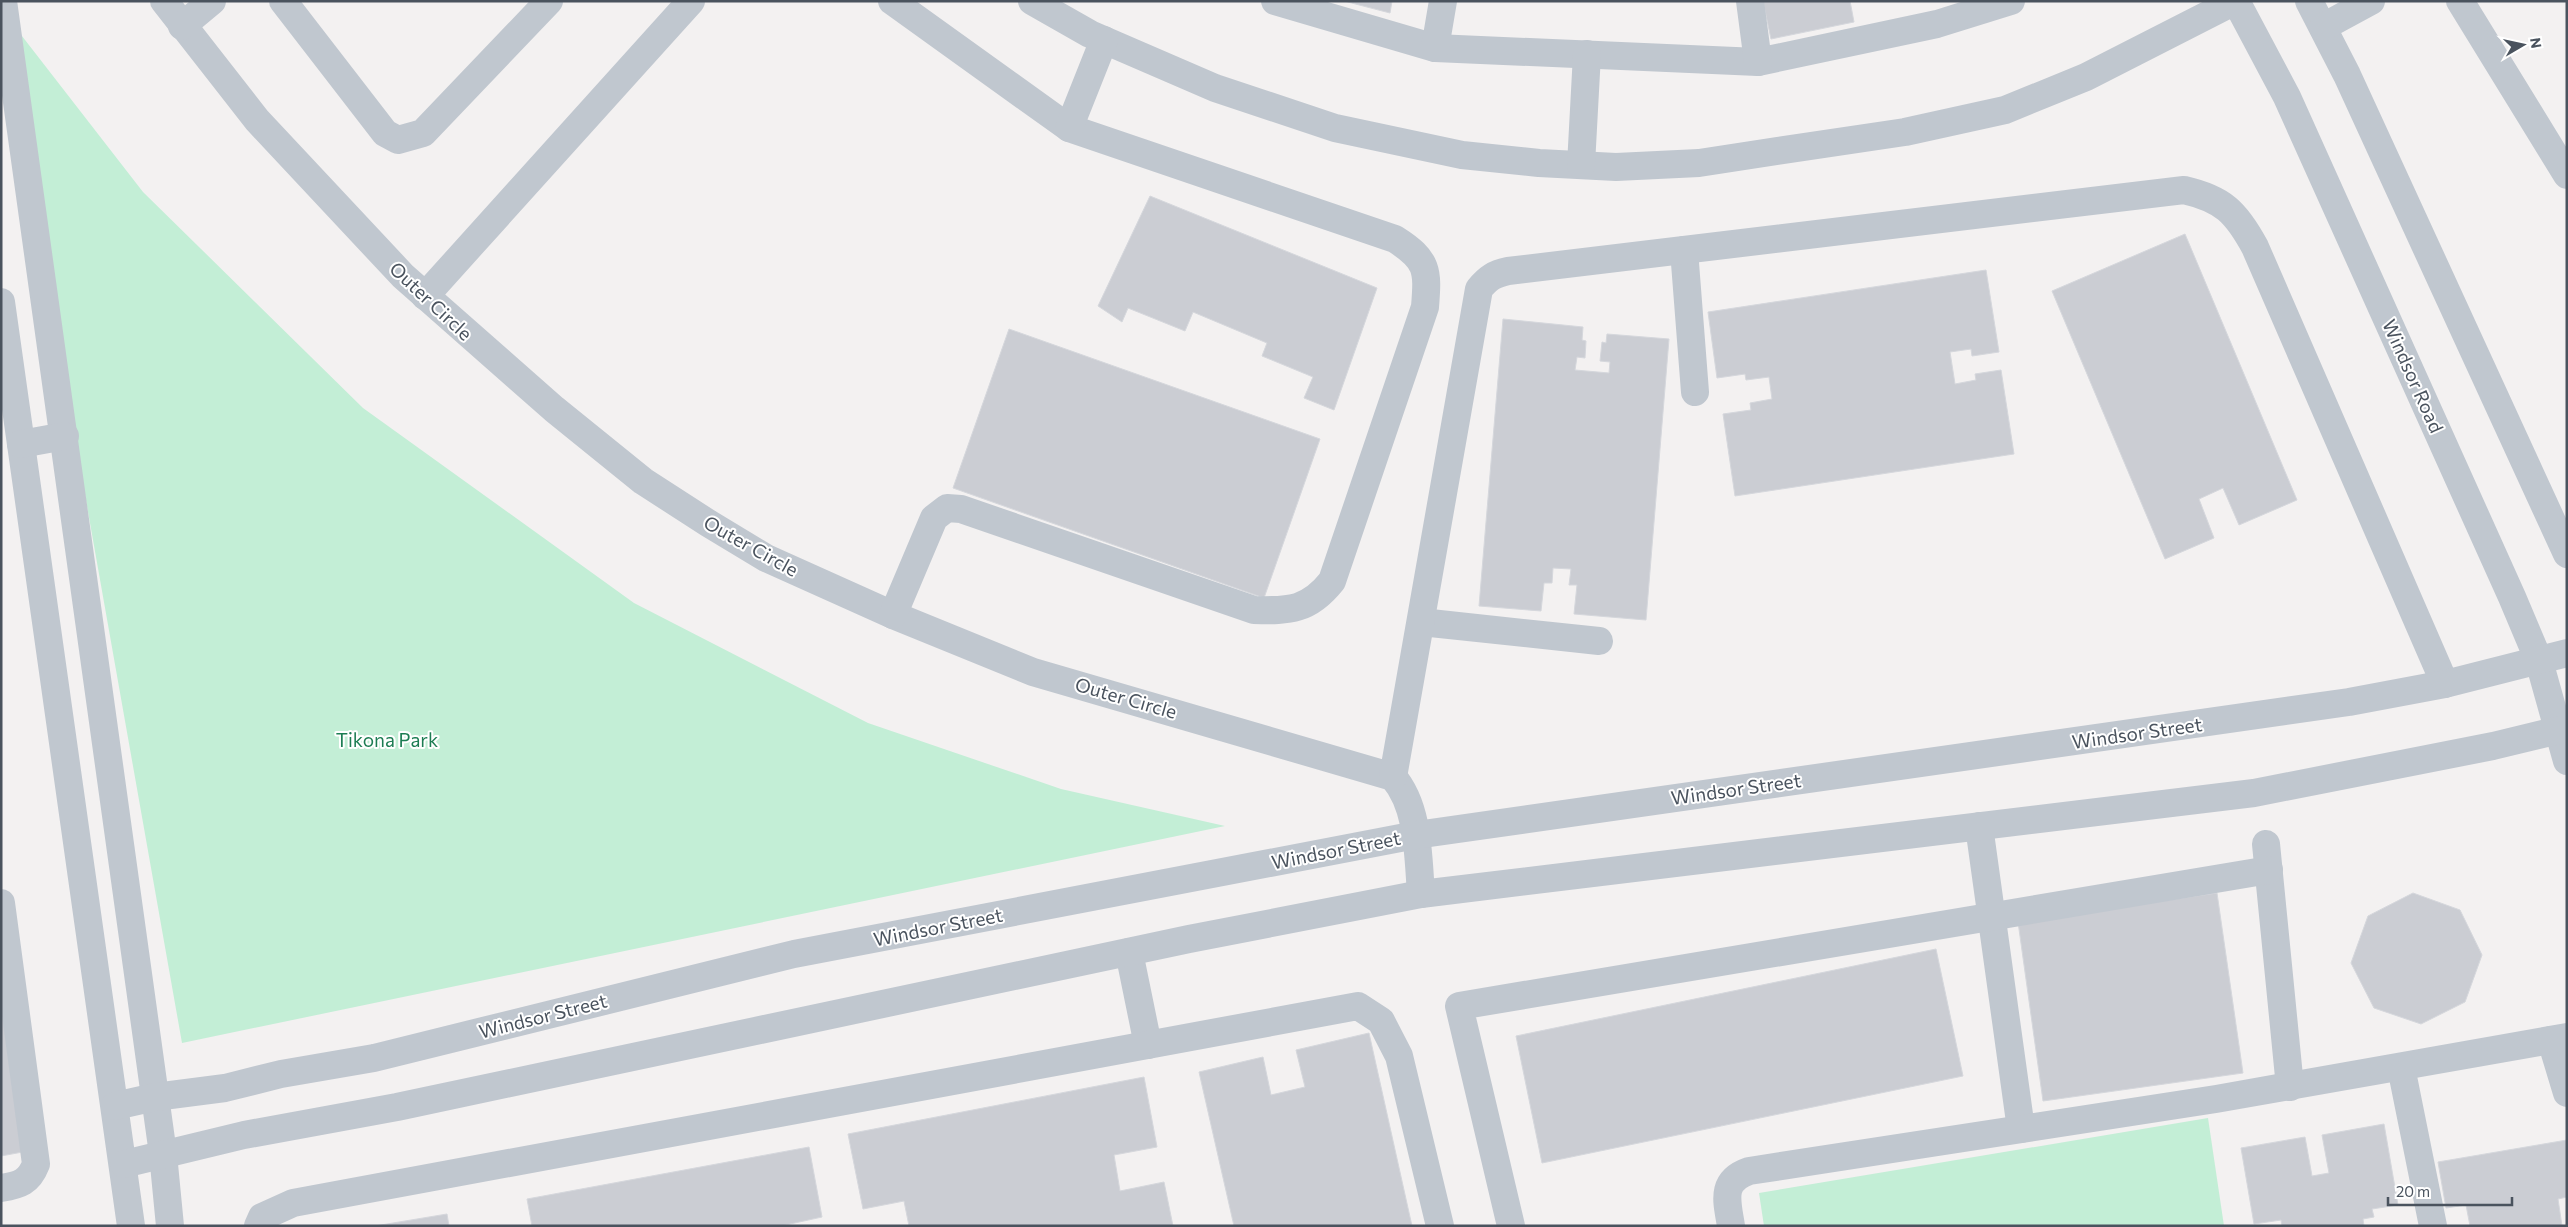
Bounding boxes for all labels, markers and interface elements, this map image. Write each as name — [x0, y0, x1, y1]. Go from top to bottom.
north arrow — [2498, 20, 2548, 70]
text: N — [2527, 36, 2546, 49]
street label: Outer Circle — [385, 257, 477, 345]
street label: Windsor Road — [2378, 316, 2449, 436]
street label: Outer Circle — [700, 510, 802, 581]
street label: Outer Circle — [1073, 672, 1180, 723]
street label: Windsor Street — [2070, 712, 2204, 753]
park label: Tikona Park — [336, 728, 438, 751]
street label: Windsor Street — [1669, 768, 1803, 809]
street label: Windsor Street — [1269, 826, 1403, 873]
street label: Windsor Street — [871, 903, 1005, 950]
street label: Windsor Street — [477, 988, 609, 1043]
scale bar — [2388, 1174, 2512, 1206]
text: 20 m — [2396, 1182, 2430, 1200]

